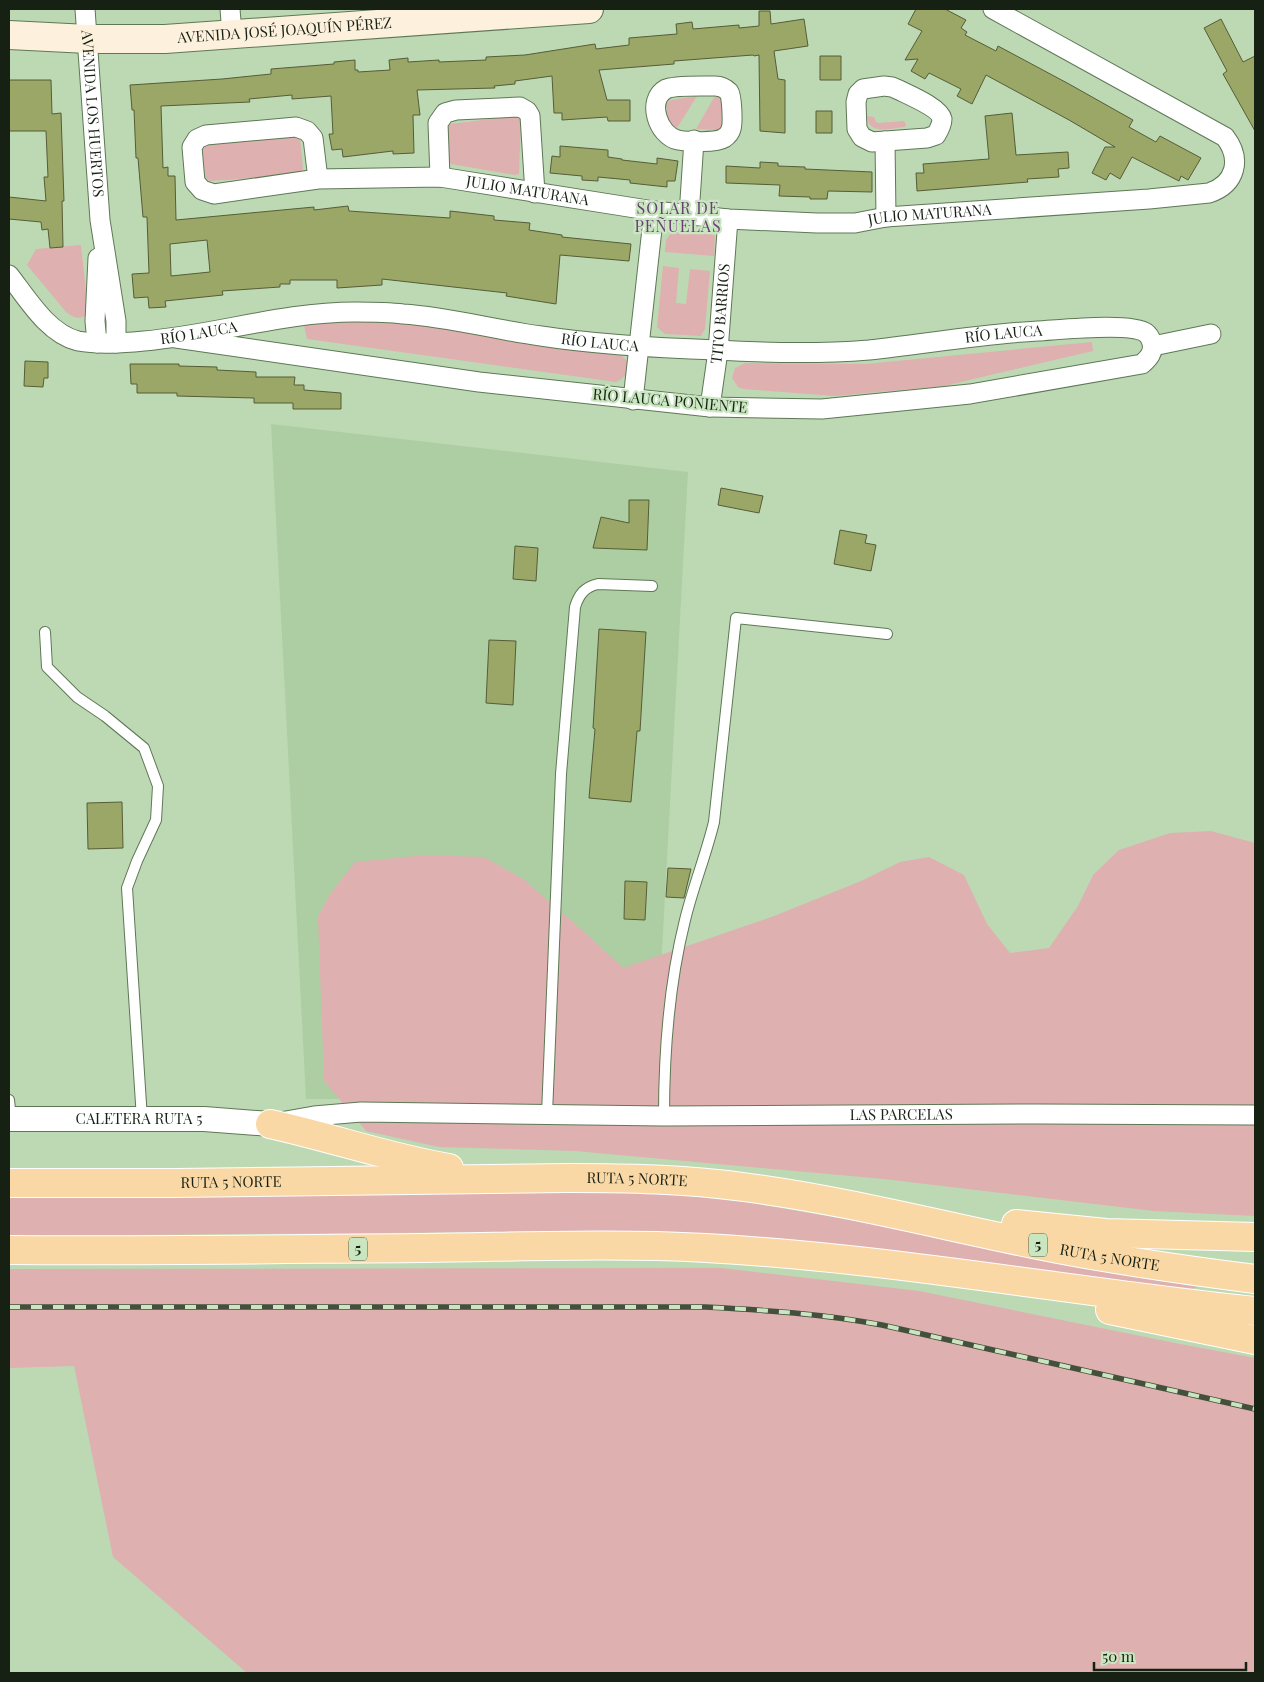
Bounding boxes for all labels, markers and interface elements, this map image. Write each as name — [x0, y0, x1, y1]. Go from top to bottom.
street label: AVENIDA JOSÉ JOAQUÍN PÉREZ — [176, 12, 393, 47]
street label: AVENIDA LOS HUERTOS — [77, 28, 109, 198]
street label: JULIO MATURANA — [464, 170, 591, 210]
district label: SOLAR DE PEÑUELAS — [634, 197, 722, 236]
street label: JULIO MATURANA — [865, 199, 993, 229]
street label: TITO BARRIOS — [705, 263, 734, 365]
street label: RÍO LAUCA — [159, 316, 239, 348]
street label: RÍO LAUCA — [964, 320, 1043, 347]
street label: RÍO LAUCA — [560, 328, 640, 355]
street label: RÍO LAUCA PONIENTE — [592, 383, 748, 417]
street label: LAS PARCELAS — [850, 1103, 953, 1124]
street label: CALETERA RUTA 5 — [76, 1108, 202, 1128]
street label: RUTA 5 NORTE — [586, 1167, 688, 1190]
street label: RUTA 5 NORTE — [180, 1171, 282, 1192]
road number: 5 — [1029, 1234, 1047, 1256]
road number: 5 — [349, 1238, 367, 1260]
street label: RUTA 5 NORTE — [1058, 1238, 1161, 1275]
scale bar — [1094, 1640, 1246, 1672]
text: 50 m — [1102, 1646, 1135, 1666]

